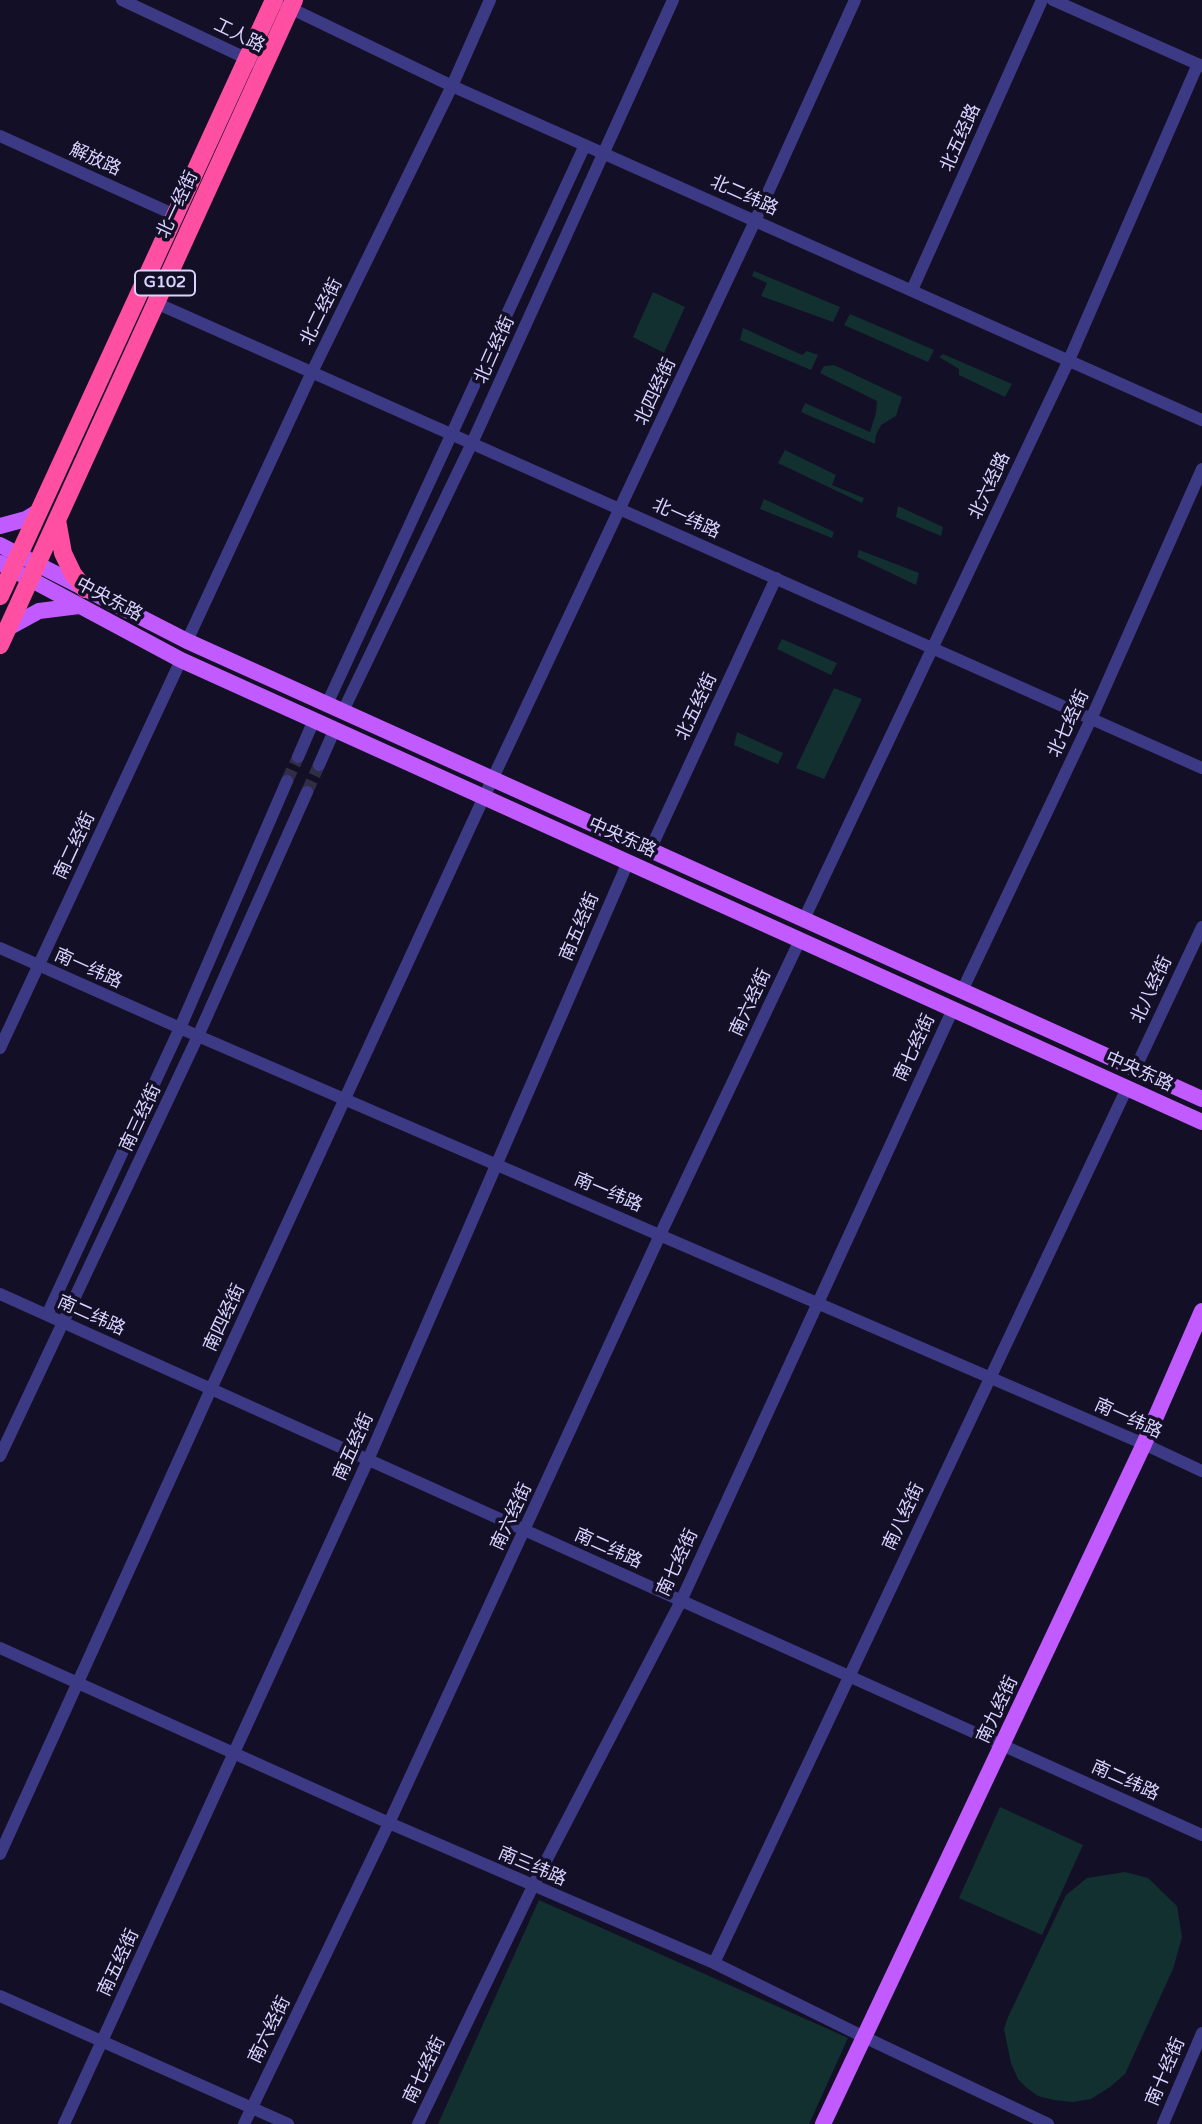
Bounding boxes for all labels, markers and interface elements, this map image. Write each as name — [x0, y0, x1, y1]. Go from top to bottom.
street label: 工人路 — [210, 14, 268, 58]
street label: 北五经路 — [936, 101, 986, 175]
street label: 解放路 — [66, 139, 124, 181]
street label: 北一经街 — [153, 168, 203, 242]
street label: 北二纬路 — [707, 171, 781, 221]
road number: G102 — [135, 270, 195, 296]
street label: 北二经街 — [297, 275, 347, 349]
street label: 北三经街 — [470, 313, 520, 387]
street label: 北四经街 — [631, 355, 681, 429]
street label: 北六经路 — [965, 449, 1015, 523]
street label: 北一纬路 — [649, 494, 723, 544]
street label: 中央东路 — [72, 574, 146, 626]
street label: 北五经街 — [672, 670, 722, 744]
street label: 北七经街 — [1044, 687, 1094, 761]
street label: 南二经街 — [50, 809, 100, 883]
street label: 中央东路 — [585, 813, 659, 863]
street label: 南五经街 — [556, 890, 604, 964]
street label: 南一纬路 — [51, 944, 125, 994]
street label: 北八经街 — [1127, 953, 1177, 1027]
street label: 南六经街 — [726, 966, 776, 1040]
street label: 南七经街 — [890, 1011, 940, 1085]
street label: 中央东路 — [1102, 1047, 1176, 1097]
street label: 南三经街 — [116, 1081, 166, 1155]
street label: 南一纬路 — [571, 1169, 645, 1217]
street label: 南四经街 — [200, 1281, 250, 1355]
street label: 南二纬路 — [54, 1291, 128, 1341]
street label: 南一纬路 — [1091, 1394, 1165, 1444]
street label: 南五经街 — [329, 1410, 379, 1484]
street label: 南六经街 — [487, 1480, 537, 1554]
street label: 南八经街 — [879, 1480, 929, 1554]
street label: 南二纬路 — [571, 1524, 645, 1574]
street label: 南七经街 — [653, 1526, 703, 1600]
street label: 南九经街 — [973, 1673, 1023, 1747]
street label: 南二纬路 — [1088, 1756, 1162, 1806]
street label: 南三纬路 — [495, 1843, 569, 1891]
street label: 南五经街 — [94, 1926, 144, 2000]
street label: 南六经街 — [245, 1993, 295, 2067]
street label: 南七经街 — [400, 2033, 450, 2107]
street label: 南十经街 — [1142, 2035, 1190, 2109]

